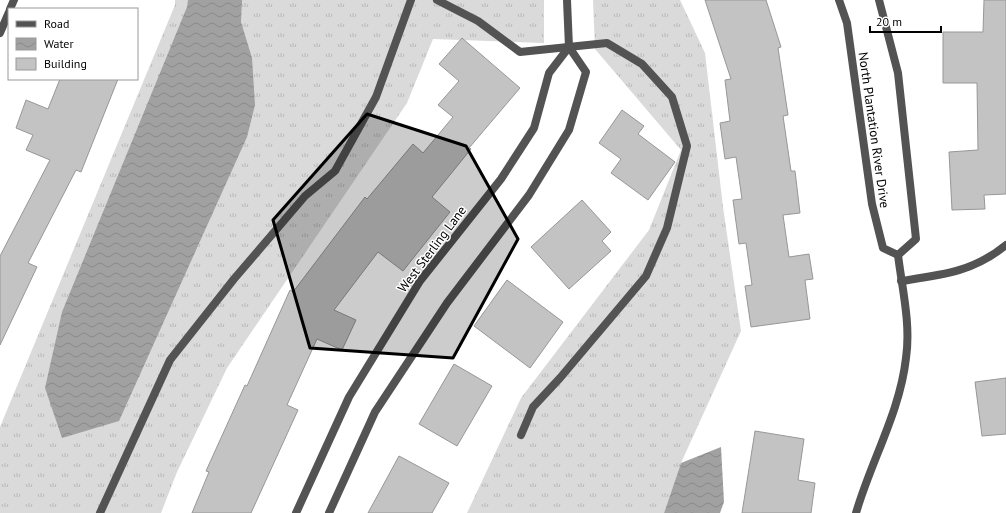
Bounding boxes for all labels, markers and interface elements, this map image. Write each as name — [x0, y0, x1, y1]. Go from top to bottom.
legend — [8, 8, 138, 80]
scale bar — [870, 8, 941, 34]
text: 20 m — [876, 14, 902, 29]
text: Road — [44, 16, 69, 31]
text: Water — [44, 36, 74, 51]
street label: North Plantation River Drive — [855, 51, 893, 209]
text: Building — [44, 56, 87, 71]
street label: West Sterling Lane — [394, 202, 470, 296]

